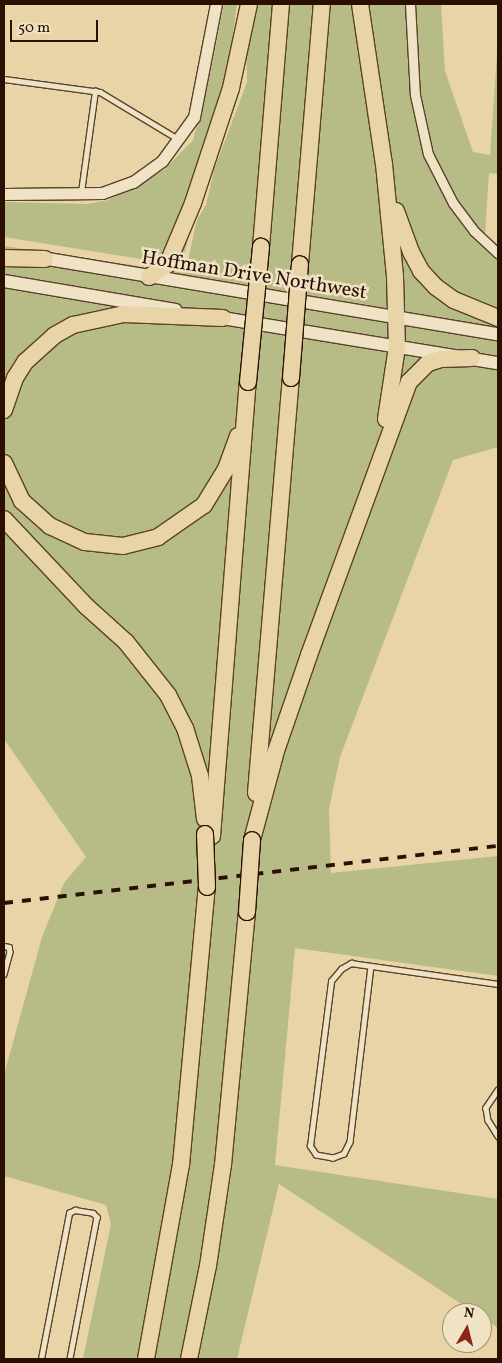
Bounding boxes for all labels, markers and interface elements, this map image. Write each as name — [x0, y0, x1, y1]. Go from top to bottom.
scale bar — [12, 10, 100, 42]
text: 50 m — [18, 18, 50, 39]
street label: Hoffman Drive Northwest — [140, 246, 368, 306]
north arrow — [442, 1303, 492, 1353]
text: N — [463, 1304, 475, 1324]

